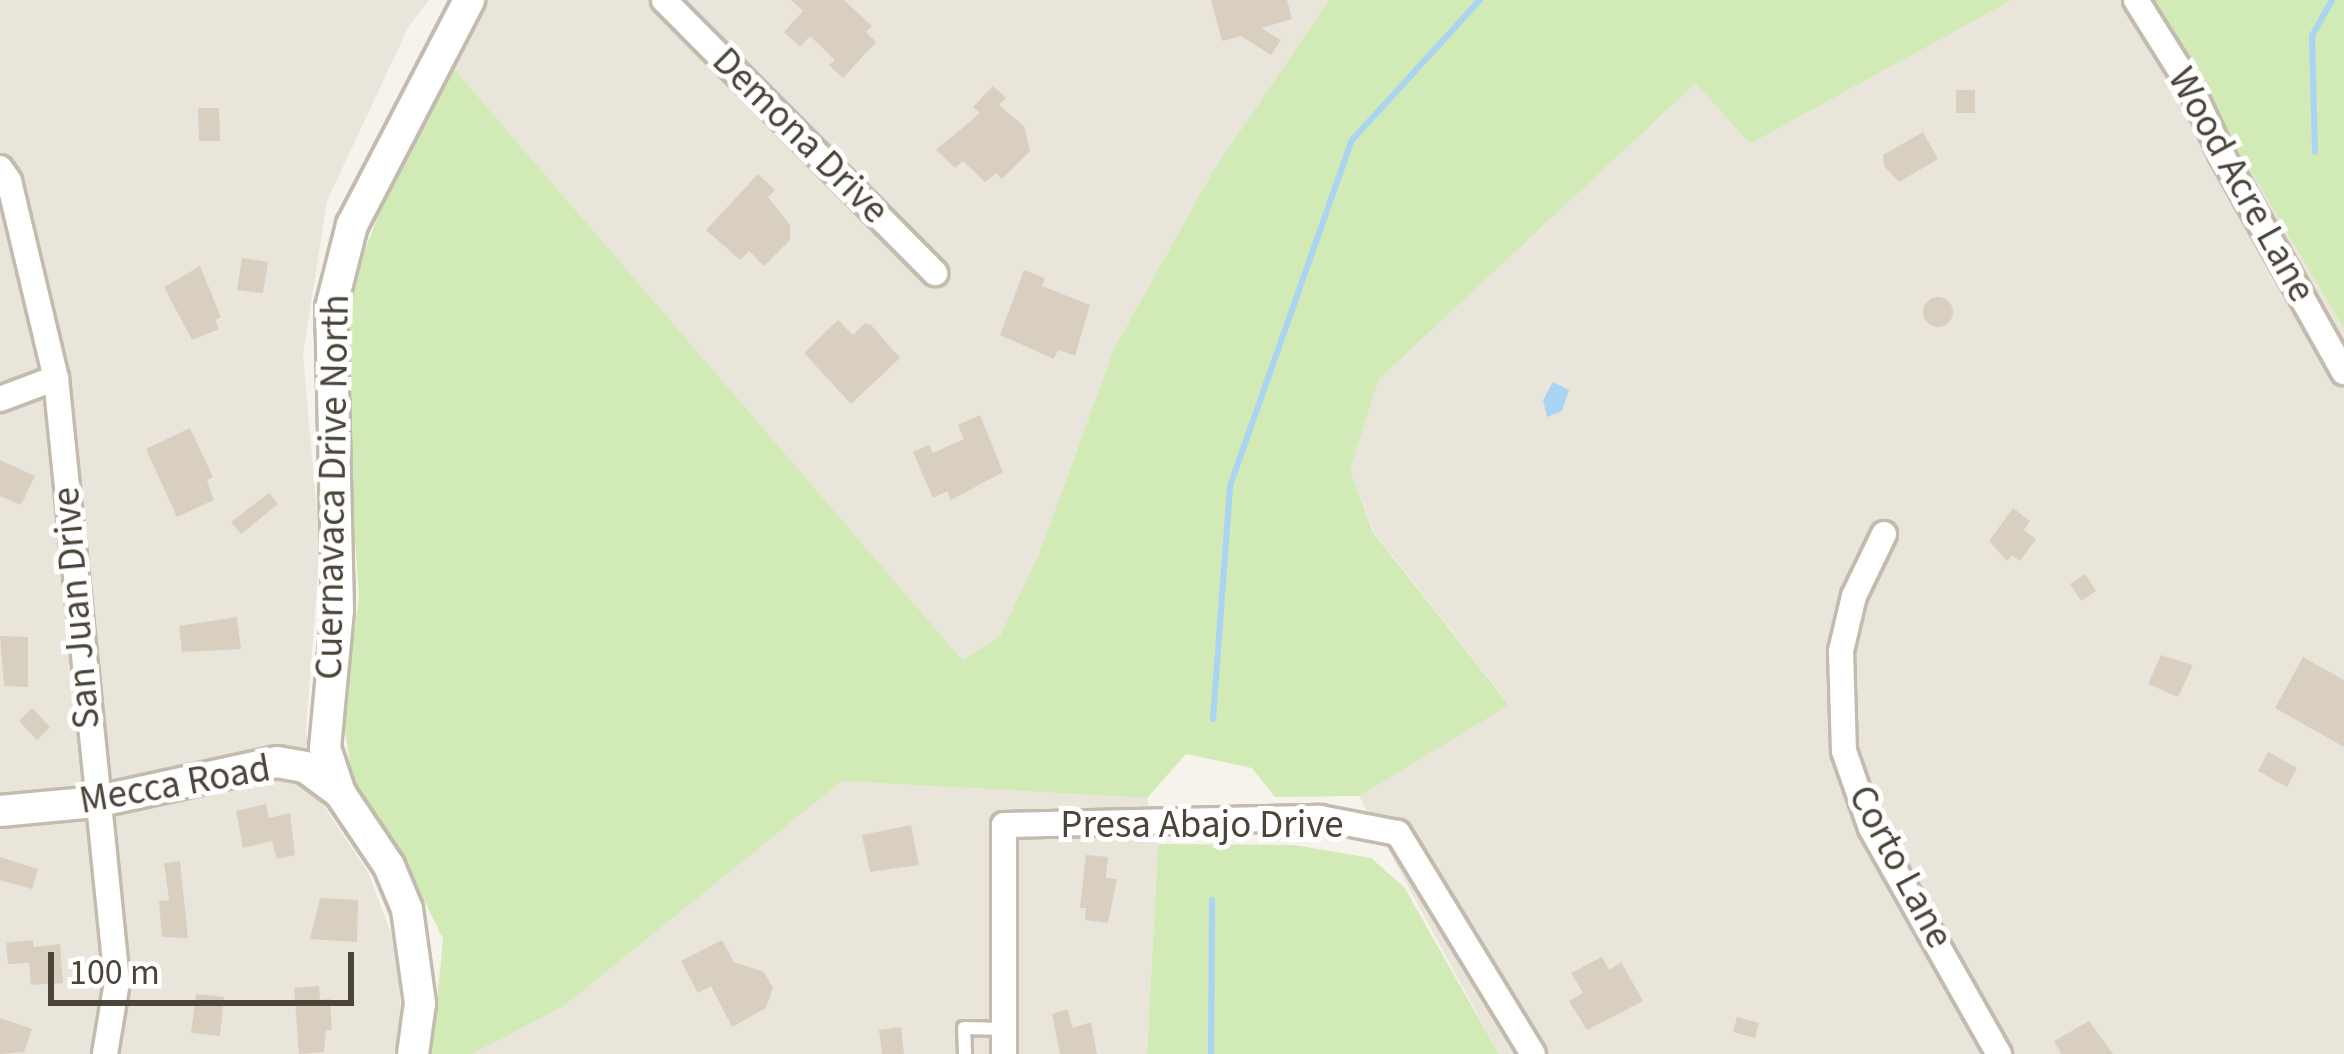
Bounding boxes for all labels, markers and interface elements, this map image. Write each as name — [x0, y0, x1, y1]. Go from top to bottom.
street label: Demona Drive — [702, 38, 898, 234]
street label: Wood Acre Lane — [2157, 60, 2325, 310]
street label: Cuernavaca Drive North — [306, 294, 360, 680]
street label: San Juan Drive — [43, 485, 111, 731]
street label: Mecca Road — [76, 745, 274, 825]
street label: Corto Lane — [1838, 778, 1962, 956]
street label: Presa Abajo Drive — [1060, 802, 1344, 848]
scale bar — [54, 928, 360, 1002]
text: 100 m — [69, 947, 160, 998]

